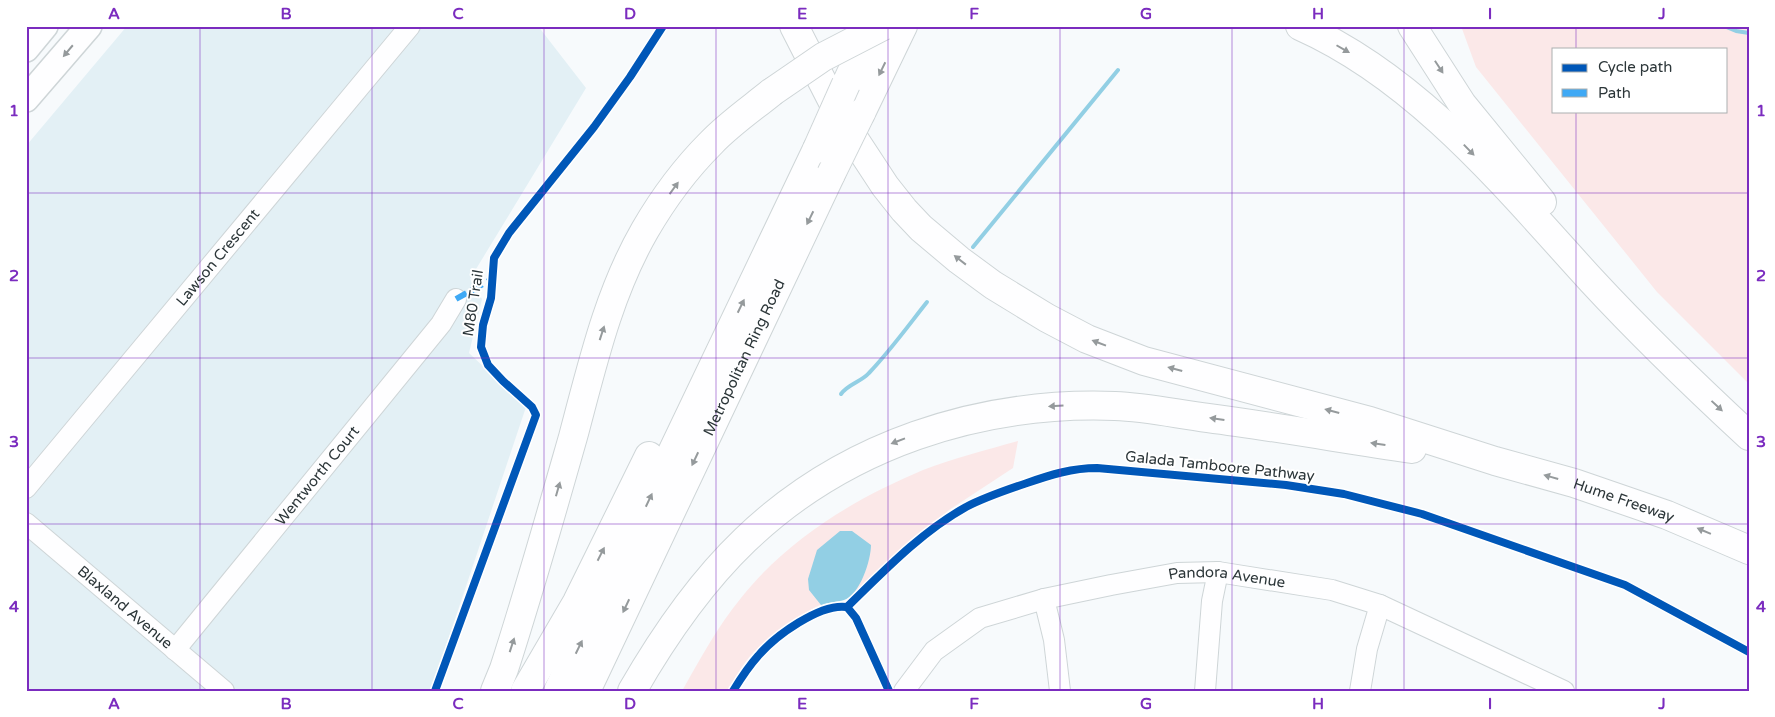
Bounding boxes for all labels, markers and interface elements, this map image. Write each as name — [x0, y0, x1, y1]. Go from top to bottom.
text: A — [108, 4, 120, 24]
text: B — [280, 4, 292, 24]
text: C — [452, 4, 464, 24]
text: D — [624, 4, 636, 24]
text: E — [797, 4, 807, 24]
text: F — [969, 4, 979, 24]
text: G — [1140, 4, 1152, 24]
text: H — [1312, 4, 1324, 24]
text: I — [1488, 4, 1492, 24]
text: J — [1657, 4, 1666, 24]
one-way arrow — [1336, 44, 1349, 53]
one-way arrow — [63, 45, 74, 58]
legend — [1552, 48, 1728, 112]
text: Cycle path — [1598, 58, 1672, 76]
one-way arrow — [1434, 61, 1443, 74]
one-way arrow — [878, 62, 886, 77]
text: Path — [1598, 84, 1631, 102]
text: 1 — [9, 101, 19, 121]
text: 1 — [1756, 101, 1766, 121]
one-way arrow — [1463, 144, 1475, 156]
one-way arrow — [669, 181, 679, 195]
street label: Lawson Crescent — [172, 205, 263, 310]
one-way arrow — [806, 210, 814, 225]
one-way arrow — [953, 255, 967, 265]
text: 2 — [9, 266, 19, 286]
text: 2 — [1756, 266, 1766, 286]
street label: M80 Trail — [459, 268, 487, 338]
street label: Metropolitan Ring Road — [699, 276, 789, 439]
one-way arrow — [737, 299, 745, 313]
one-way arrow — [598, 325, 606, 340]
one-way arrow — [1092, 339, 1106, 347]
one-way arrow — [1167, 365, 1182, 373]
one-way arrow — [1711, 400, 1723, 412]
one-way arrow — [1048, 403, 1064, 411]
one-way arrow — [1324, 407, 1339, 415]
one-way arrow — [1209, 415, 1225, 423]
street label: Wentworth Court — [271, 422, 363, 529]
text: 3 — [9, 432, 19, 452]
text: 3 — [1756, 432, 1766, 452]
one-way arrow — [891, 438, 905, 446]
one-way arrow — [1370, 439, 1386, 447]
street label: Galada Tamboore Pathway — [1124, 447, 1316, 485]
one-way arrow — [691, 452, 699, 466]
one-way arrow — [1543, 472, 1558, 480]
street label: Hume Freeway — [1571, 474, 1677, 526]
one-way arrow — [554, 482, 562, 497]
one-way arrow — [645, 493, 653, 507]
one-way arrow — [1697, 526, 1711, 534]
one-way arrow — [597, 547, 605, 561]
street label: Blaxland Avenue — [74, 562, 176, 652]
street label: Pandora Avenue — [1167, 563, 1287, 591]
text: 4 — [9, 597, 19, 617]
text: 4 — [1756, 597, 1766, 617]
one-way arrow — [621, 599, 629, 613]
one-way arrow — [508, 637, 516, 652]
one-way arrow — [575, 640, 583, 654]
text: A — [108, 694, 120, 714]
text: B — [280, 694, 292, 714]
text: C — [452, 694, 464, 714]
text: D — [624, 694, 636, 714]
text: E — [797, 694, 807, 714]
text: F — [969, 694, 979, 714]
text: G — [1140, 694, 1152, 714]
text: H — [1312, 694, 1324, 714]
text: I — [1488, 694, 1492, 714]
text: J — [1657, 694, 1666, 714]

